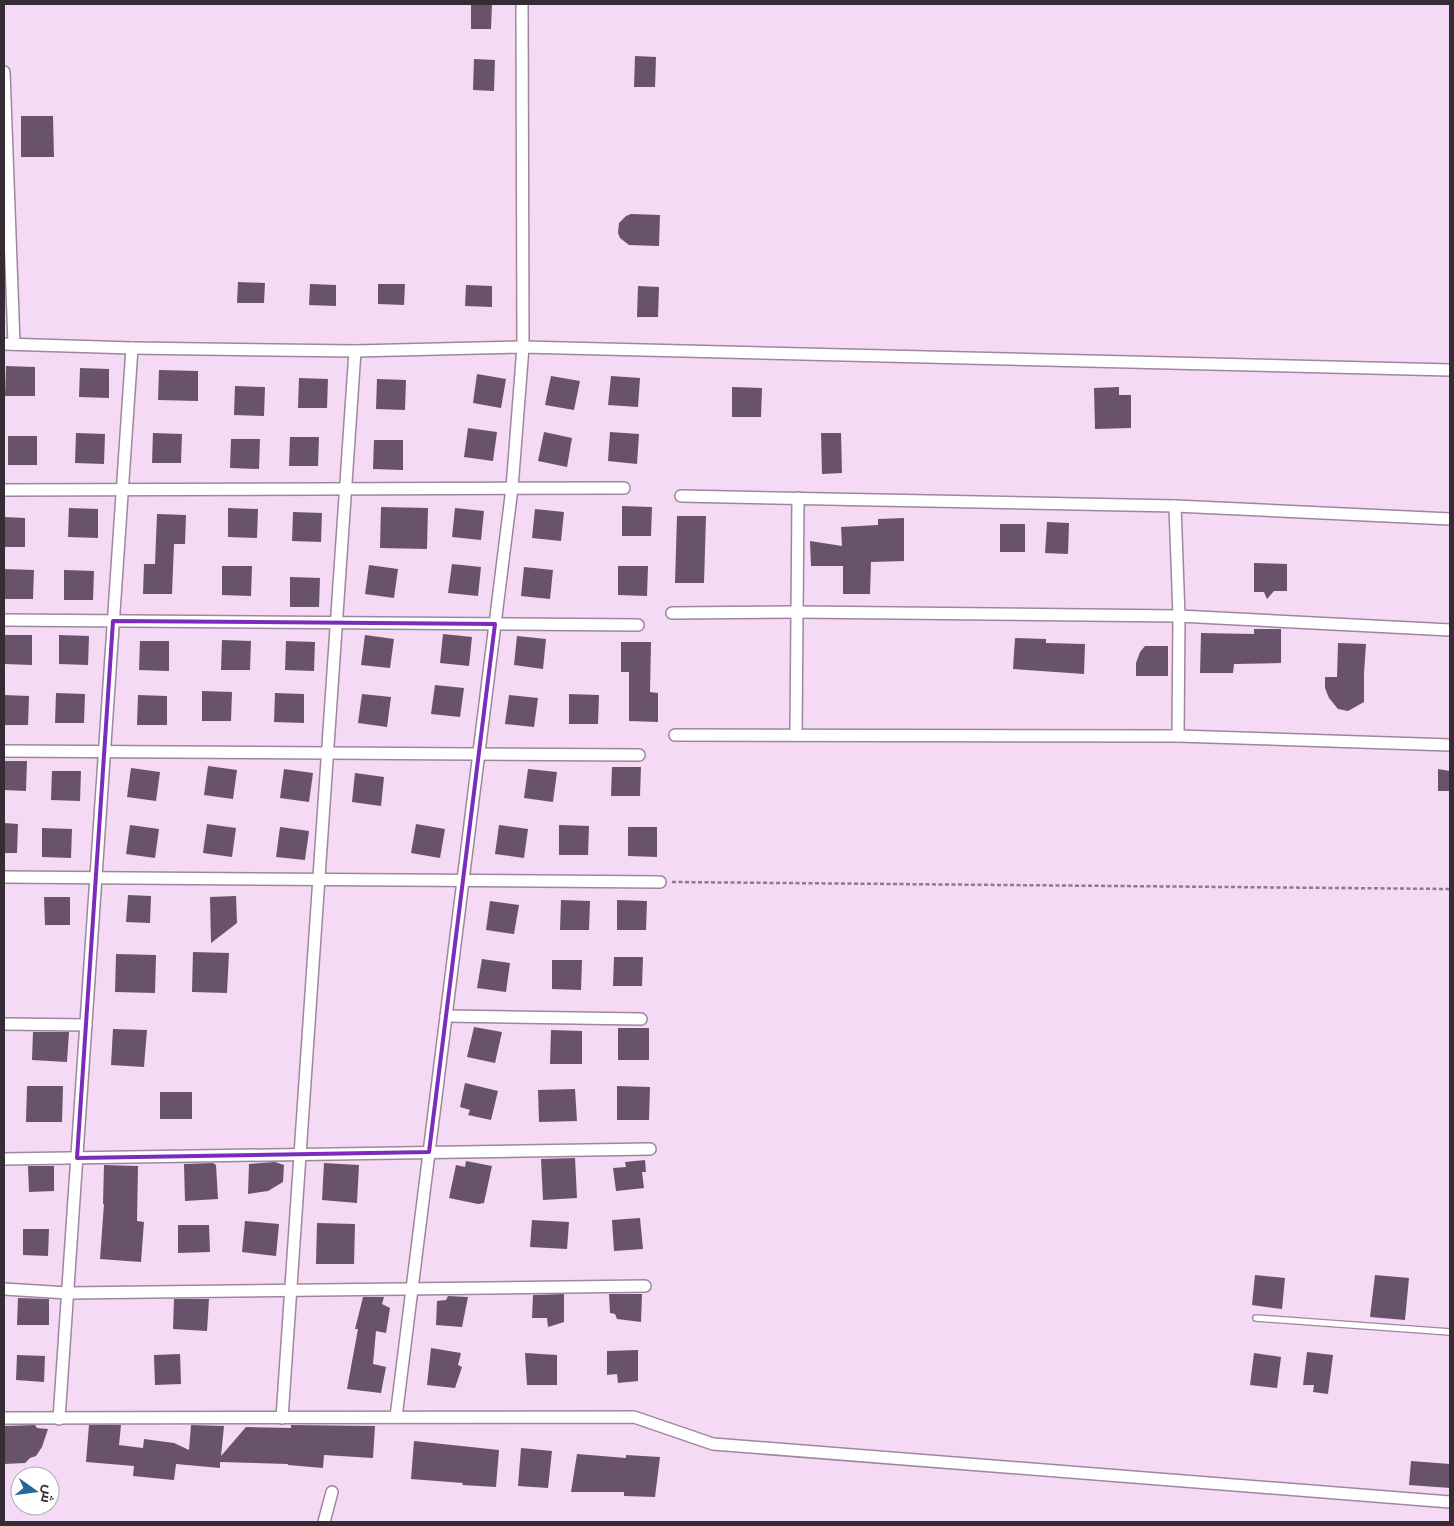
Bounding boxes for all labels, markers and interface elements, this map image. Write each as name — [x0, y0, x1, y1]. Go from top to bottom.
north arrow — [10, 1466, 60, 1516]
text: ش — [37, 1483, 58, 1505]

